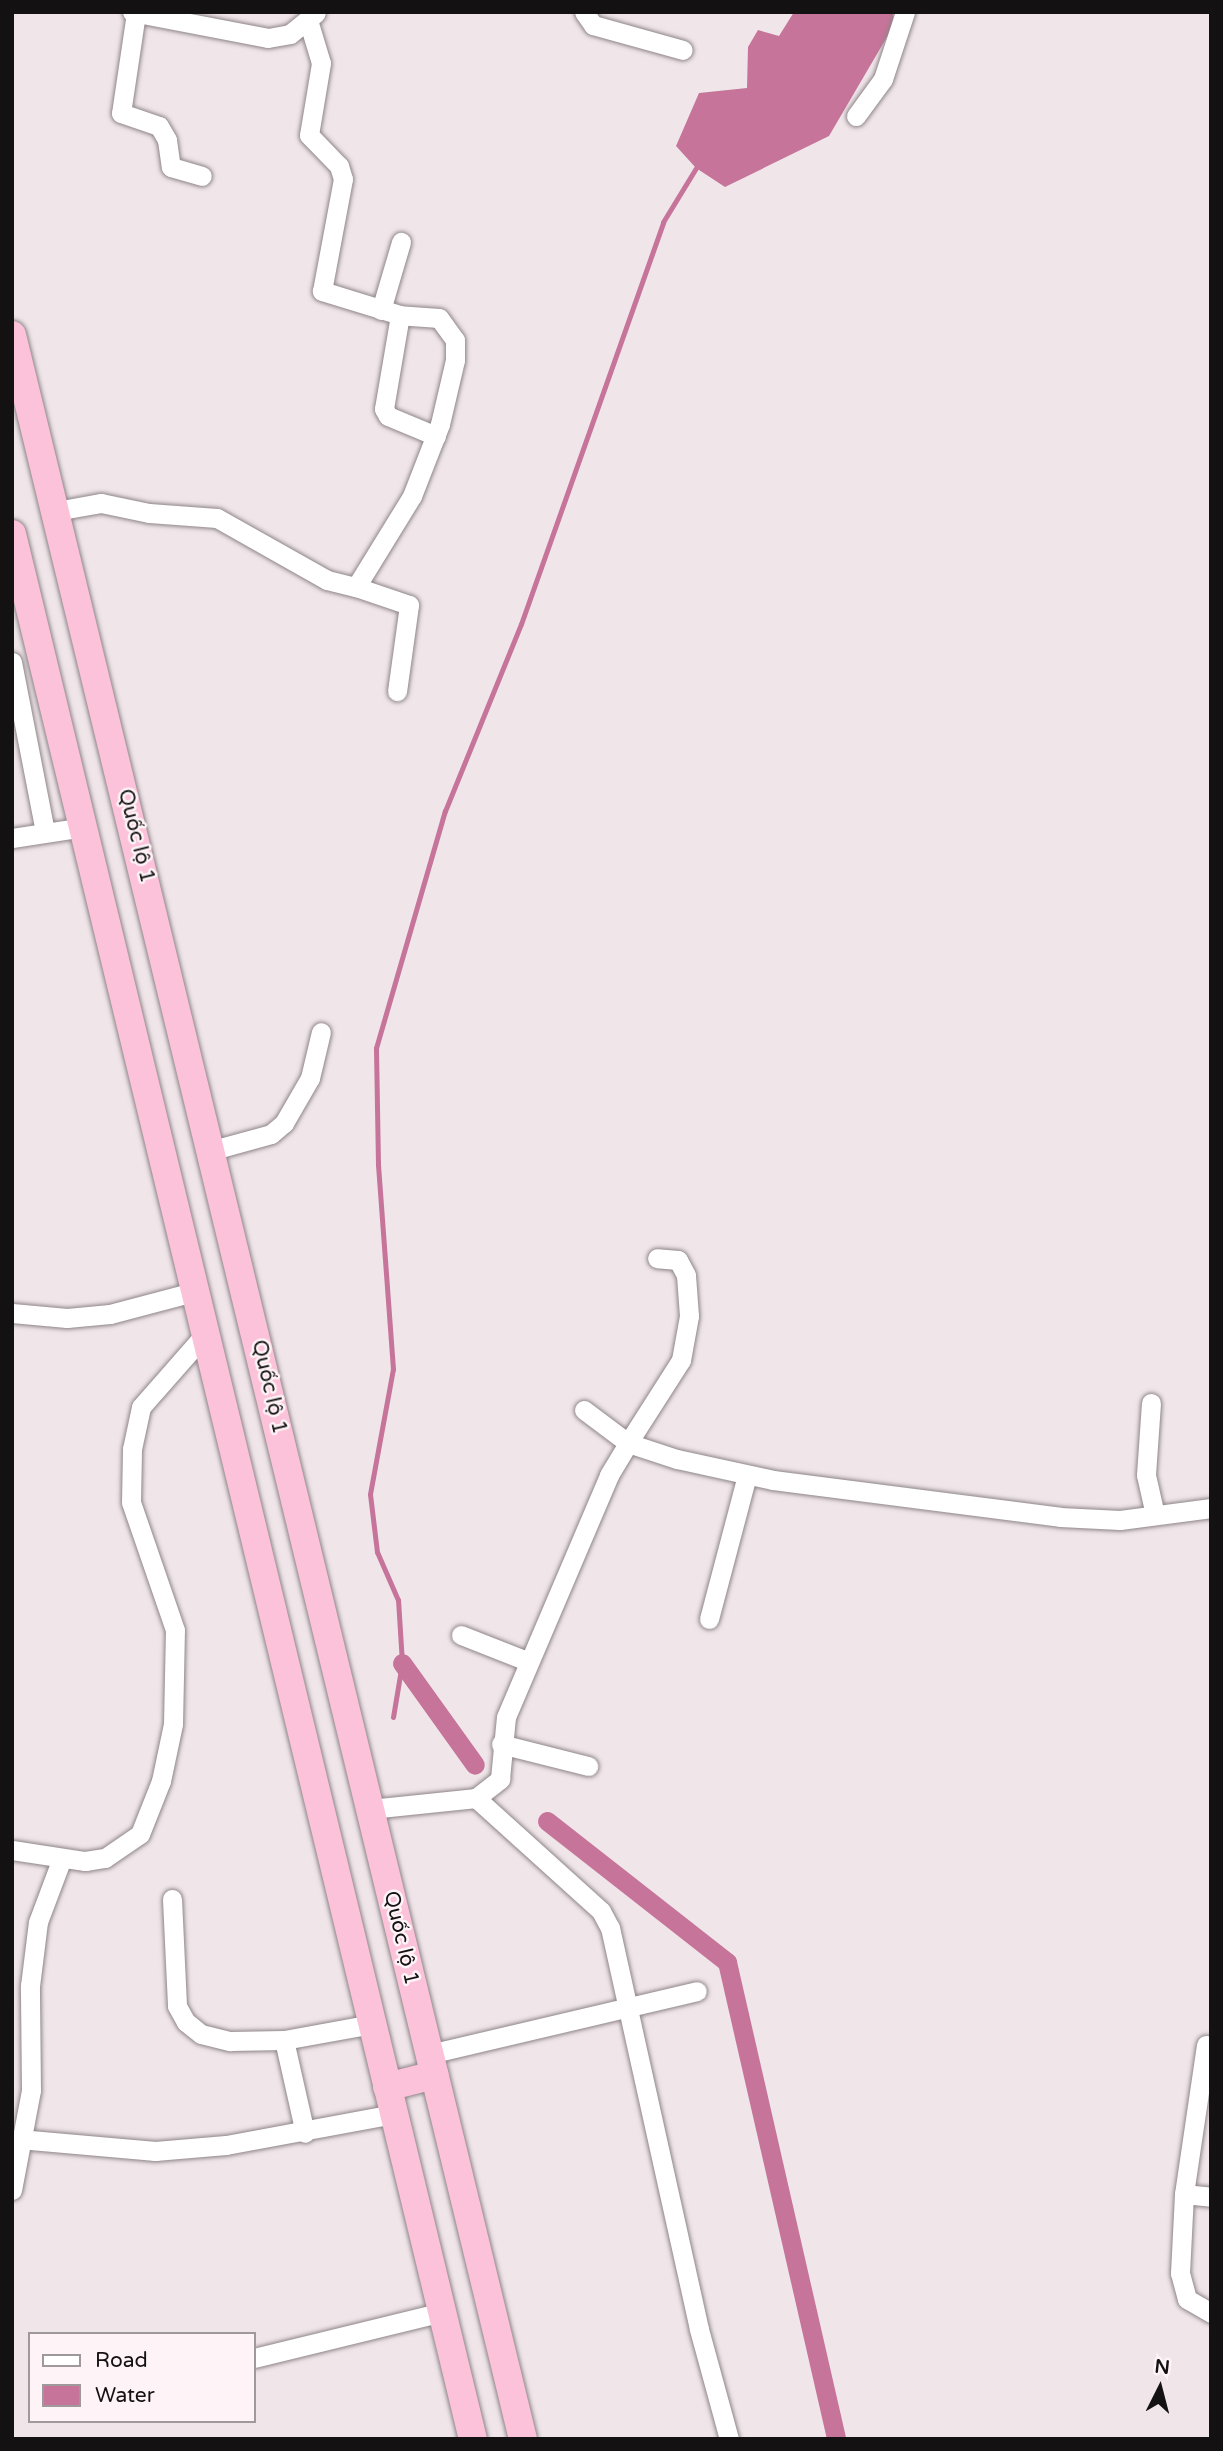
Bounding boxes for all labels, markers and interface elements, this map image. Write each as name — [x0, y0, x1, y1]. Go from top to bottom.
street label: Quốc lộ 1 — [112, 787, 160, 885]
street label: Quốc lộ 1 — [246, 1338, 292, 1436]
street label: Quốc lộ 1 — [378, 1889, 424, 1987]
legend — [28, 2332, 256, 2423]
text: Road — [95, 2348, 148, 2373]
north arrow — [1125, 2353, 1195, 2423]
text: N — [1153, 2355, 1171, 2379]
text: Water — [95, 2383, 155, 2408]

